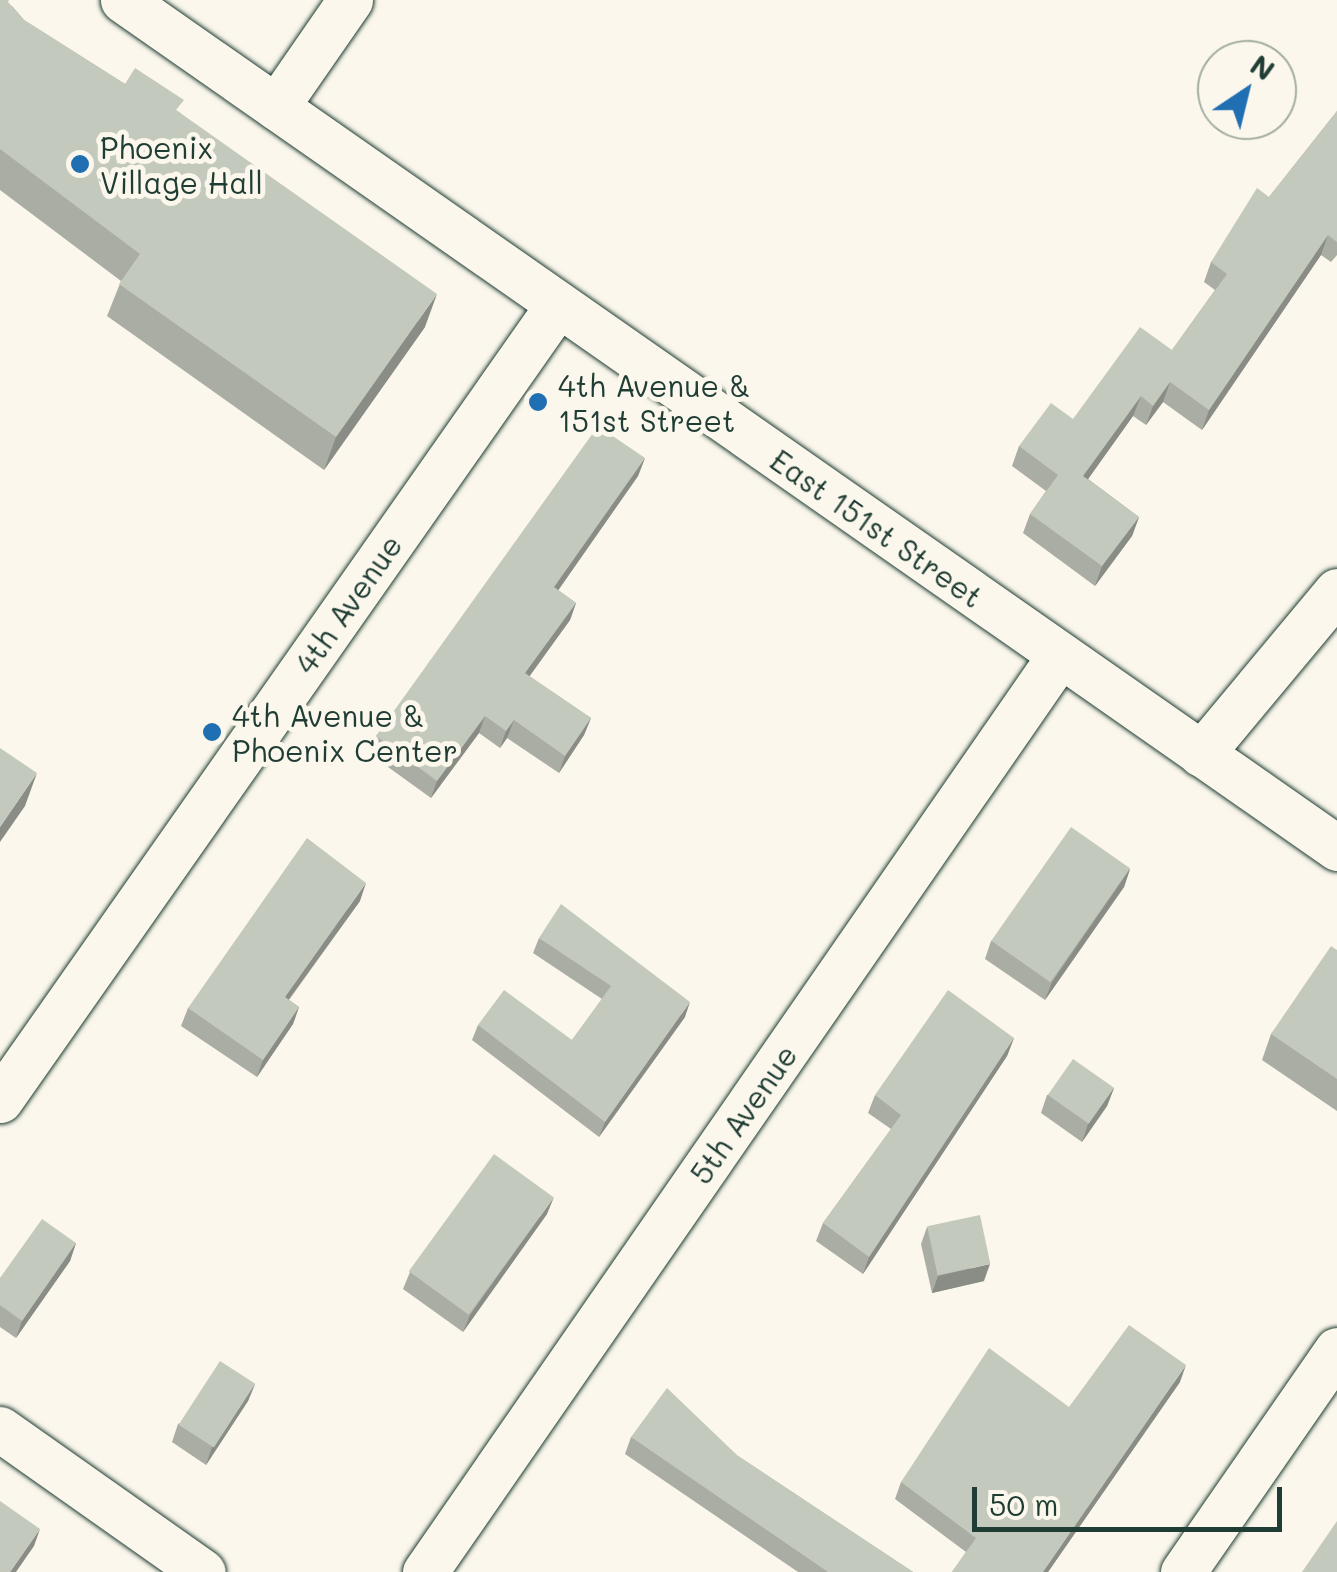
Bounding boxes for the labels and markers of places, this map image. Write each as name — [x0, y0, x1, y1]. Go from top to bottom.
place label: Phoenix Village Hall — [100, 129, 263, 200]
marker: Phoenix Village Hall — [69, 153, 91, 175]
place label: 4th Avenue & 151st Street — [558, 367, 750, 438]
marker: 4th Avenue & 151st Street — [527, 391, 549, 413]
place label: 4th Avenue & Phoenix Center — [232, 697, 458, 768]
marker: 4th Avenue & Phoenix Center — [201, 721, 223, 743]

